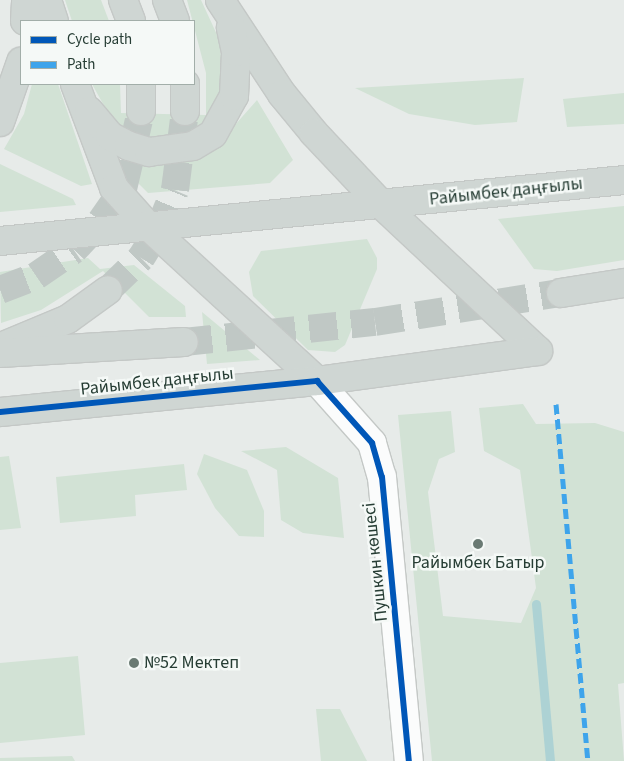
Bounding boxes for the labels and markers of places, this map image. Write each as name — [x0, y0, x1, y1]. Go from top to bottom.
marker: Райымбек Батыр — [472, 538, 484, 550]
place label: Райымбек Батыр — [411, 552, 545, 574]
place label: №52 Мектеп — [144, 652, 239, 674]
marker: №52 Мектеп — [128, 657, 140, 669]

